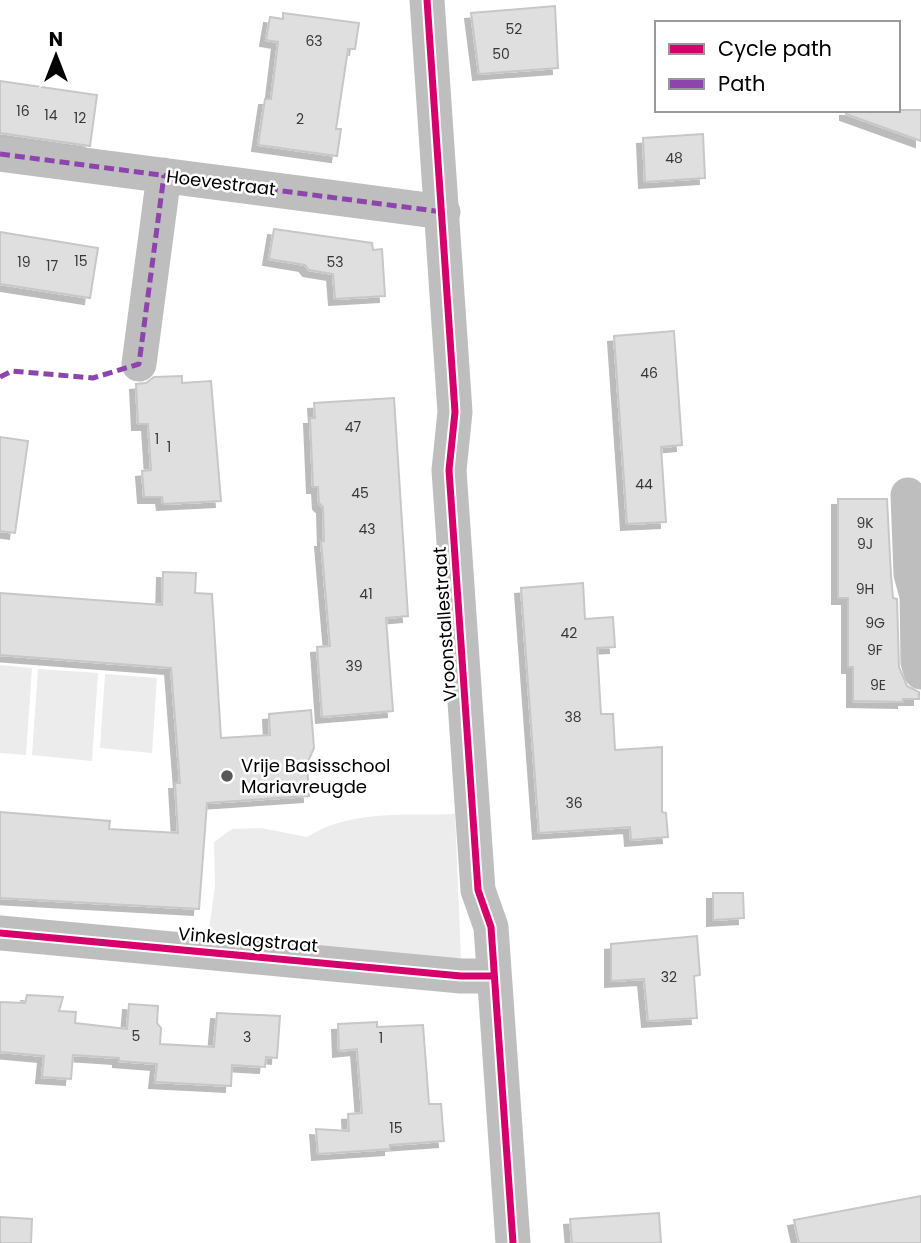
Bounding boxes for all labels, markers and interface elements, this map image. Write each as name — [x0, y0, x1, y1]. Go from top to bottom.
house number: 52 — [506, 19, 522, 39]
north arrow — [21, 21, 91, 91]
legend — [655, 21, 900, 112]
text: N — [49, 26, 63, 53]
house number: 63 — [305, 31, 323, 51]
text: Cycle path — [718, 34, 832, 63]
house number: 50 — [492, 44, 510, 64]
text: Path — [718, 69, 765, 98]
house number: 16 — [16, 101, 30, 121]
house number: 14 — [44, 105, 58, 125]
house number: 12 — [74, 108, 86, 128]
house number: 2 — [296, 109, 304, 129]
house number: 48 — [665, 148, 683, 168]
street label: Hoevestraat — [165, 163, 277, 202]
house number: 15 — [74, 251, 88, 271]
house number: 19 — [17, 252, 31, 272]
house number: 53 — [326, 252, 344, 272]
house number: 17 — [46, 256, 58, 276]
house number: 46 — [640, 363, 658, 383]
house number: 47 — [345, 417, 362, 437]
house number: 1 — [155, 429, 159, 449]
house number: 1 — [167, 437, 171, 457]
house number: 44 — [635, 474, 653, 494]
house number: 45 — [351, 483, 369, 503]
house number: 9K — [856, 513, 874, 533]
house number: 43 — [358, 519, 376, 539]
house number: 9J — [857, 534, 873, 554]
street label: Vroonstallestraat — [427, 546, 462, 702]
house number: 9H — [856, 579, 874, 599]
house number: 41 — [359, 584, 373, 604]
house number: 9G — [865, 613, 885, 633]
house number: 42 — [561, 623, 577, 643]
house number: 9F — [867, 640, 883, 660]
house number: 39 — [345, 656, 363, 676]
house number: 9E — [870, 675, 886, 695]
house number: 38 — [564, 707, 582, 727]
place label: Vrije Basisschool Mariavreugde — [241, 753, 390, 799]
marker: Vrije Basisschool Mariavreugde — [219, 768, 235, 784]
house number: 36 — [565, 793, 583, 813]
street label: Vinkeslagstraat — [177, 921, 319, 958]
house number: 32 — [661, 967, 677, 987]
house number: 5 — [132, 1026, 140, 1046]
house number: 3 — [243, 1027, 251, 1047]
house number: 1 — [379, 1028, 383, 1048]
house number: 15 — [389, 1118, 403, 1138]

